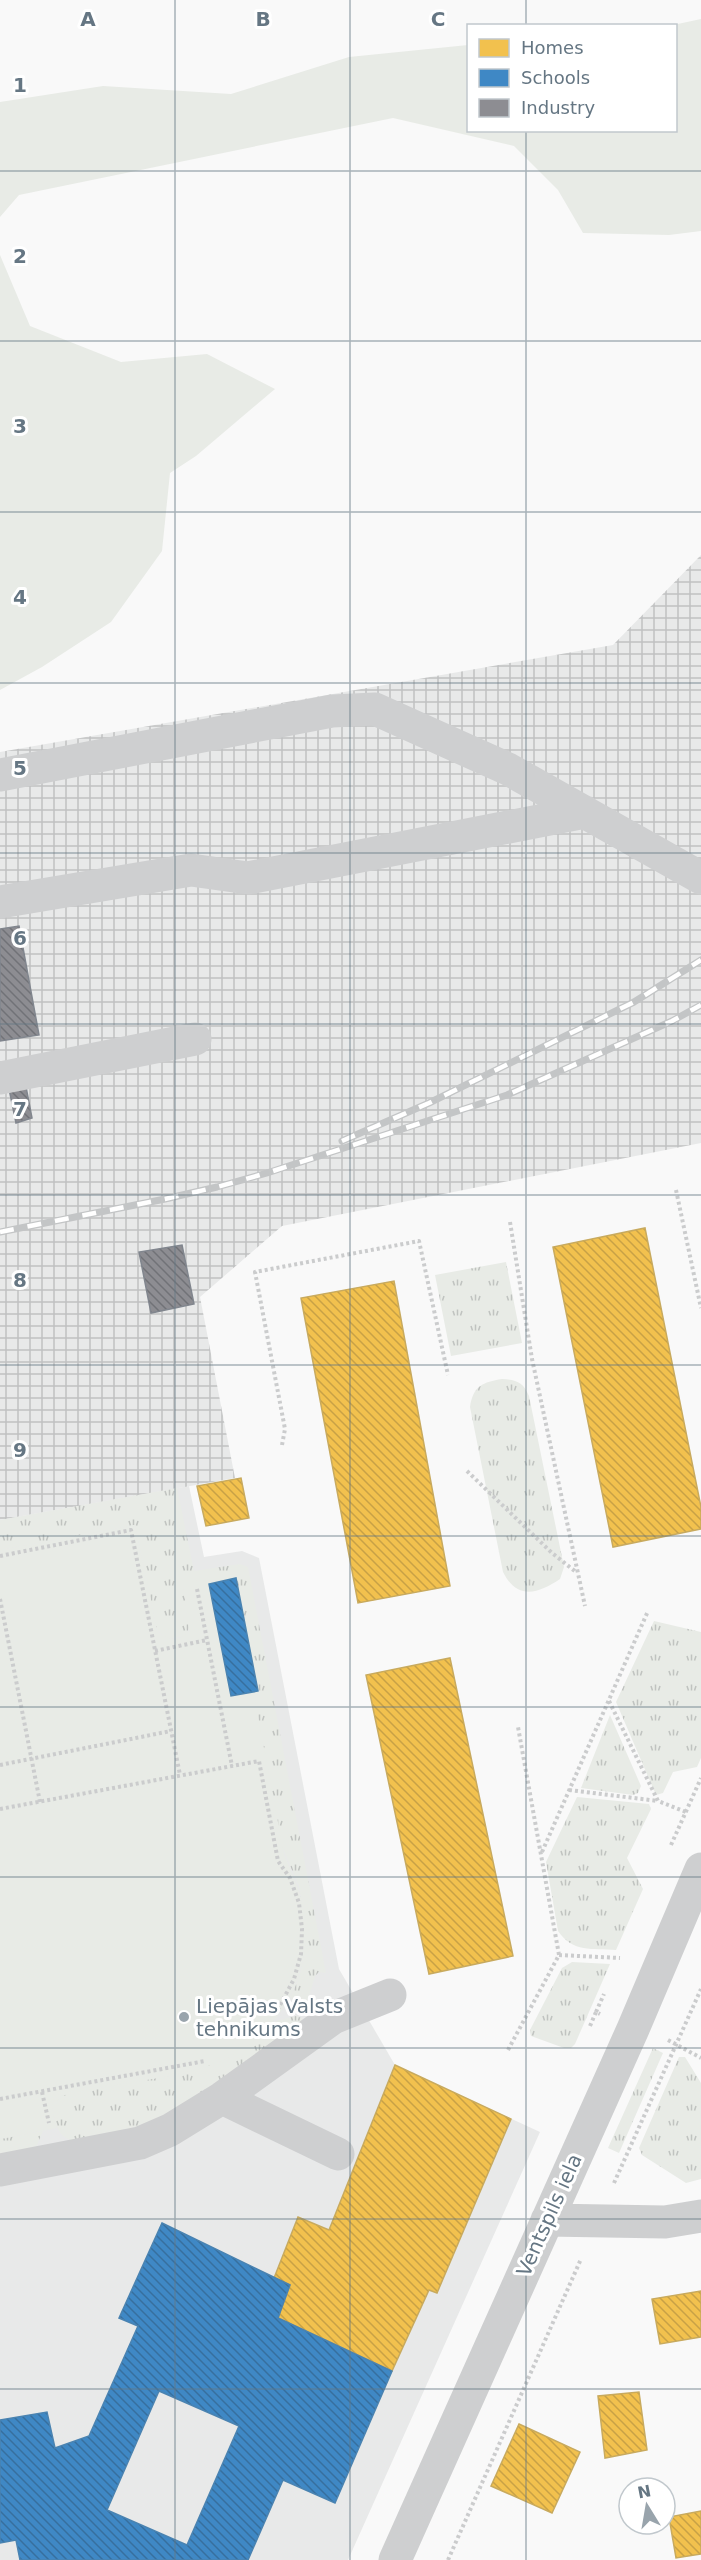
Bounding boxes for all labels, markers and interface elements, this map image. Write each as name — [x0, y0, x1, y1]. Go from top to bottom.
text: A — [80, 7, 96, 31]
text: B — [255, 7, 271, 31]
text: C — [431, 7, 445, 31]
legend — [467, 24, 677, 132]
text: Homes — [521, 37, 584, 58]
text: Schools — [521, 67, 590, 88]
text: 1 — [13, 73, 27, 97]
text: Industry — [521, 97, 595, 118]
text: 2 — [13, 244, 27, 268]
text: 3 — [13, 414, 27, 438]
text: 4 — [13, 585, 27, 609]
text: 5 — [13, 756, 27, 780]
text: 6 — [13, 926, 27, 950]
text: 7 — [13, 1097, 27, 1121]
text: 8 — [13, 1268, 27, 1292]
text: 9 — [13, 1438, 27, 1462]
place label: Liepājas Valsts tehnikums — [196, 1994, 343, 2041]
marker: Liepājas Valsts tehnikums — [177, 2010, 191, 2024]
street label: Ventspils iela — [511, 2150, 587, 2280]
north arrow — [617, 2476, 677, 2536]
text: N — [636, 2481, 653, 2502]

